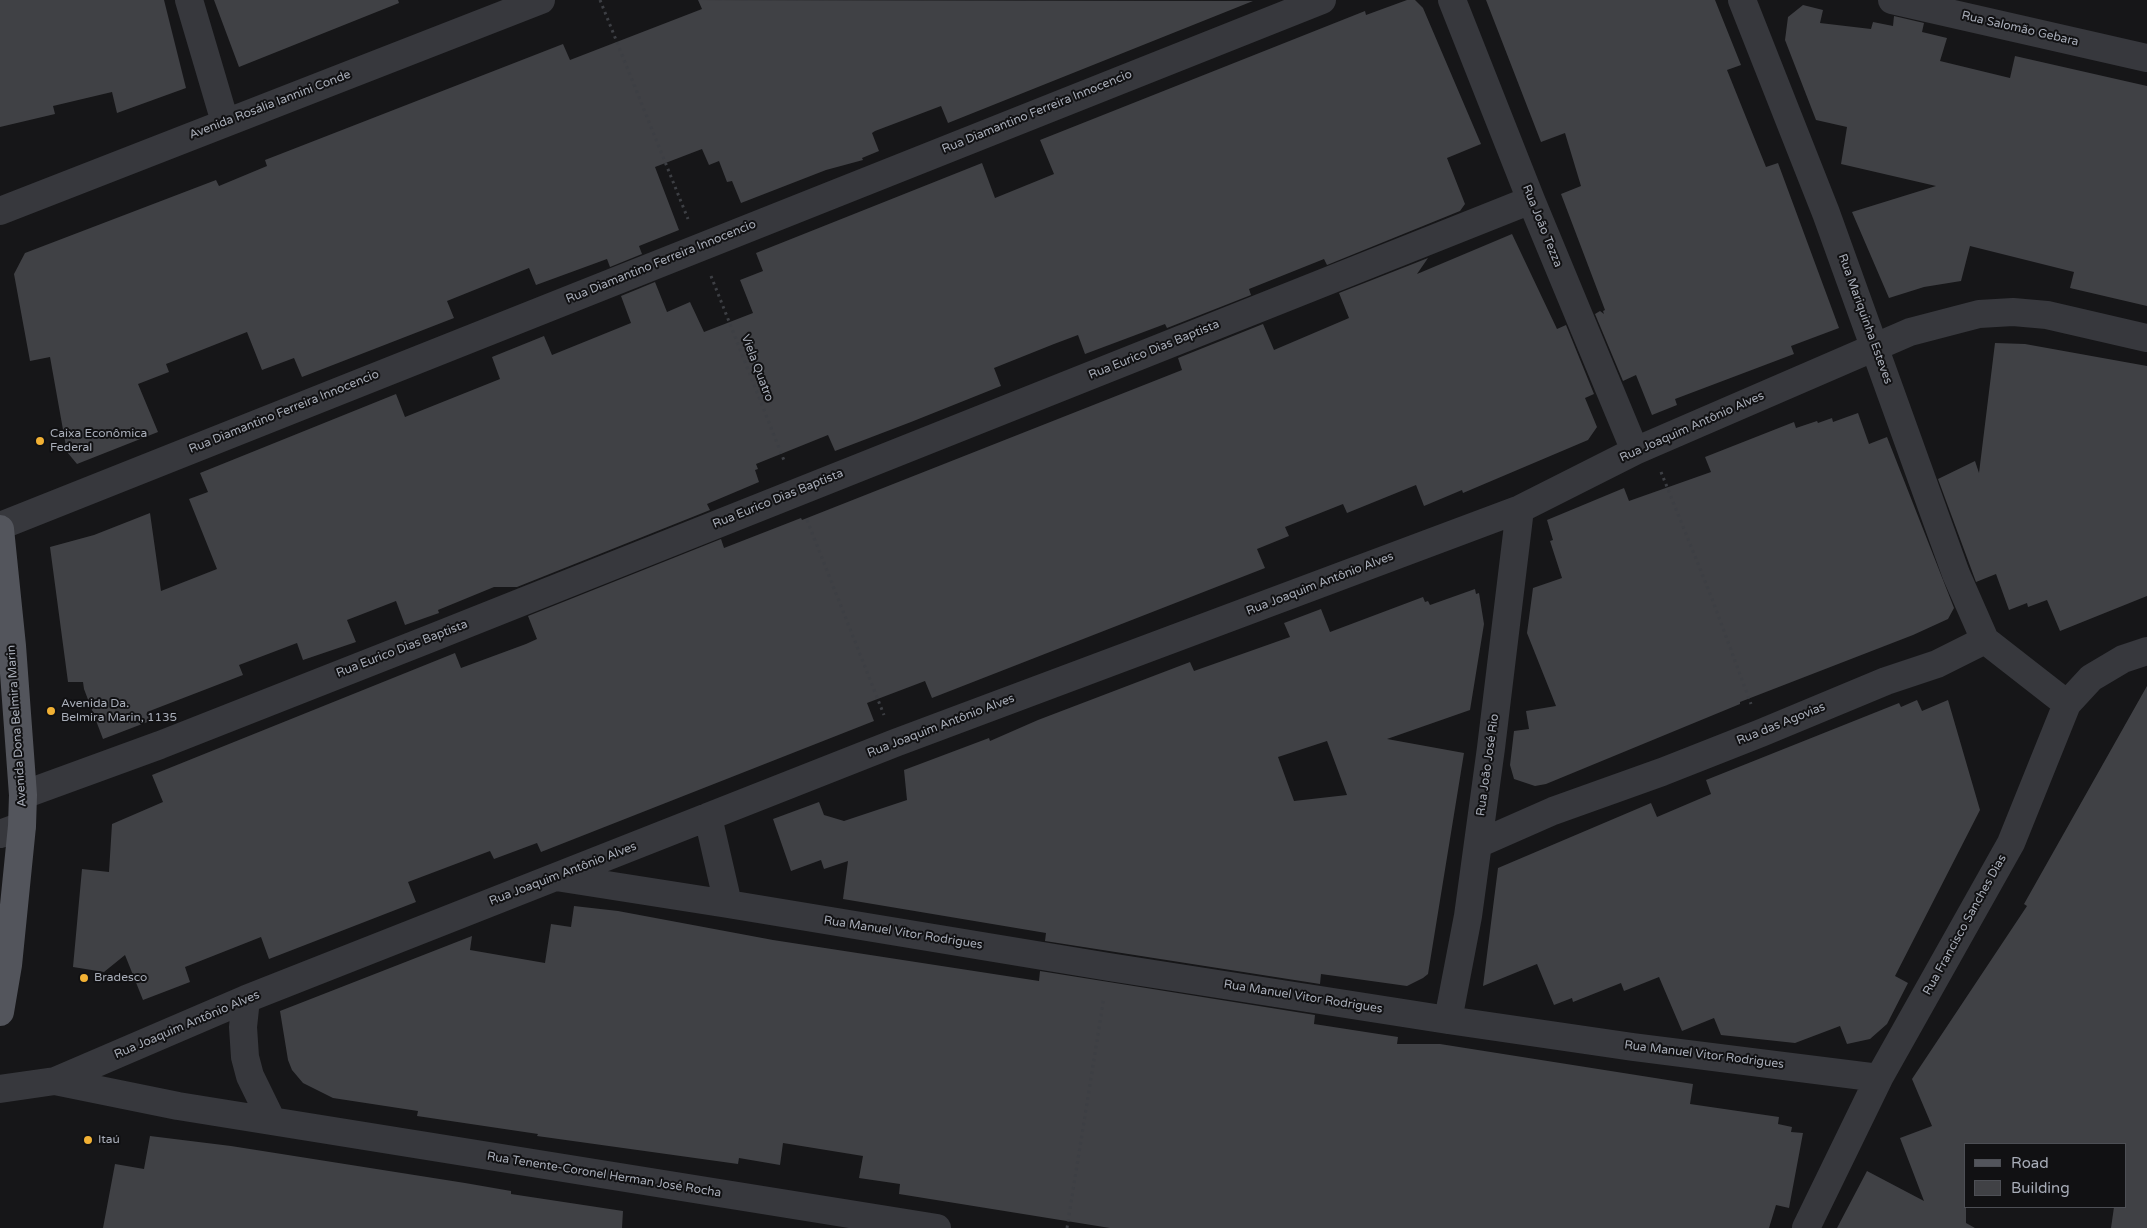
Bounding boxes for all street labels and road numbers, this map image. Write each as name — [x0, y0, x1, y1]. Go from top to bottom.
street label: Rua Salomão Gebara — [1960, 9, 2080, 49]
street label: Avenida Rosália Iannini Conde — [187, 67, 353, 143]
street label: Rua Diamantino Ferreira Innocencio — [940, 67, 1134, 157]
street label: Rua João Tezza — [1519, 183, 1565, 269]
street label: Rua Diamantino Ferreira Innocencio — [564, 217, 758, 307]
street label: Rua Mariquinha Esteves — [1835, 252, 1895, 386]
street label: Rua Eurico Dias Baptista — [1087, 317, 1221, 383]
street label: Viela Quatro — [738, 332, 776, 404]
street label: Rua Diamantino Ferreira Innocencio — [187, 367, 381, 457]
street label: Rua Joaquim Antônio Alves — [1618, 389, 1766, 465]
street label: Rua Eurico Dias Baptista — [711, 466, 845, 532]
street label: Rua Joaquim Antônio Alves — [1244, 549, 1396, 619]
street label: Rua Eurico Dias Baptista — [334, 617, 470, 681]
street label: Avenida Dona Belmira Marin — [4, 645, 30, 807]
street label: Rua Joaquim Antônio Alves — [865, 691, 1017, 761]
street label: Rua das Agovias — [1735, 700, 1827, 748]
street label: Rua João José Rio — [1474, 713, 1502, 817]
street label: Rua Joaquim Antônio Alves — [487, 839, 639, 909]
street label: Rua Francisco Sanches Dias — [1920, 852, 2010, 998]
street label: Rua Manuel Vitor Rodrigues — [823, 913, 983, 953]
street label: Rua Manuel Vitor Rodrigues — [1223, 977, 1383, 1017]
street label: Rua Joaquim Antônio Alves — [112, 988, 262, 1062]
street label: Rua Manuel Vitor Rodrigues — [1623, 1038, 1785, 1072]
street label: Rua Tenente-Coronel Herman José Rocha — [486, 1149, 722, 1201]

